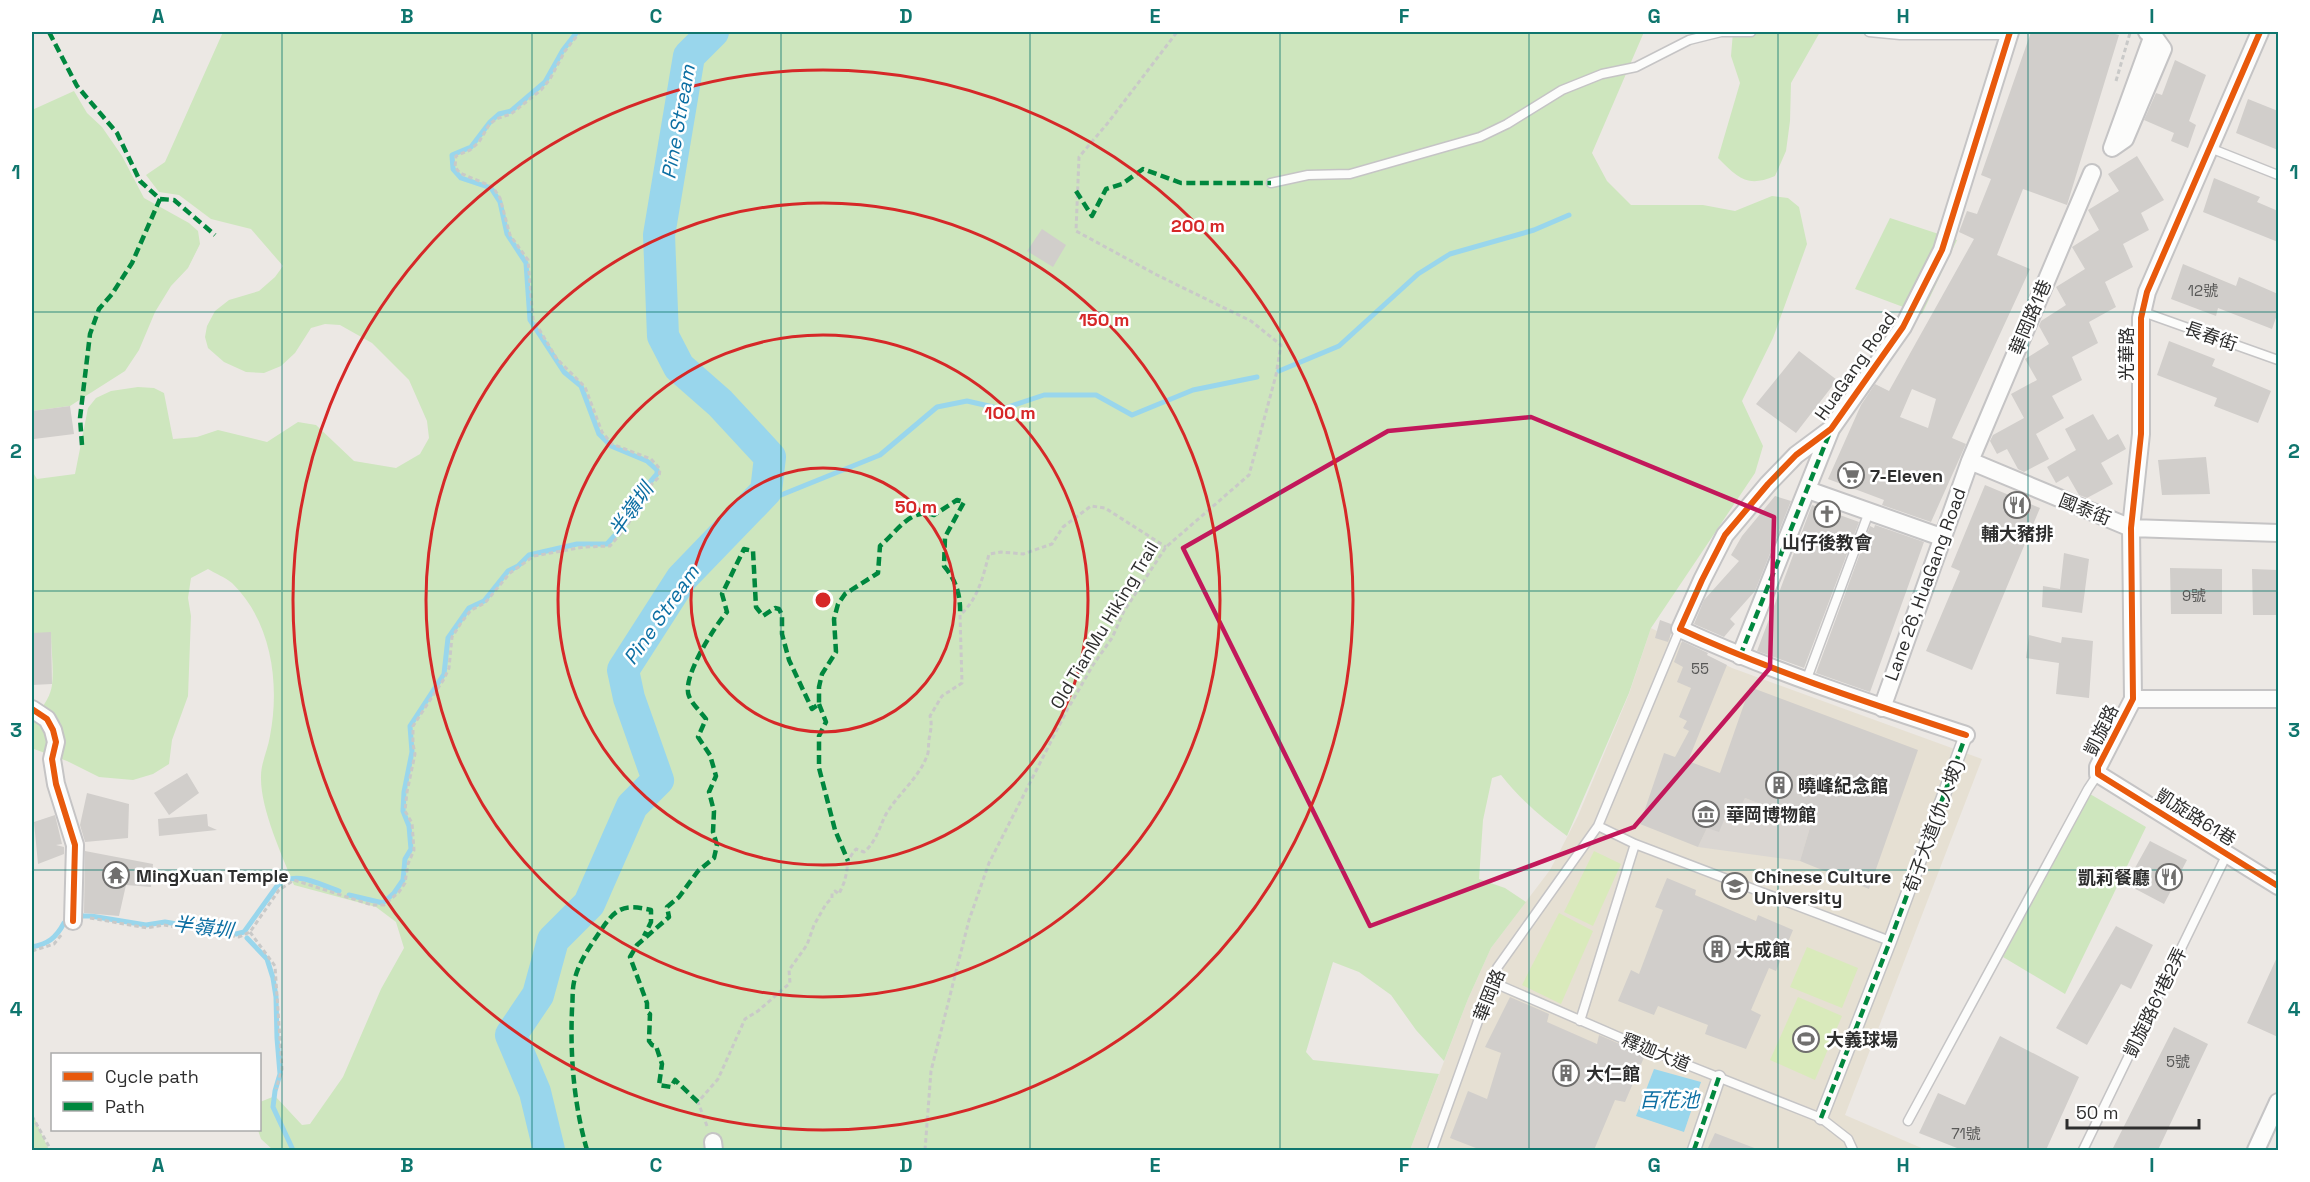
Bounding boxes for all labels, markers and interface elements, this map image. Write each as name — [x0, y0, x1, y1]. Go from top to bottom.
text: A — [152, 3, 165, 29]
text: B — [400, 3, 414, 29]
text: C — [650, 3, 663, 29]
text: D — [899, 3, 913, 29]
text: E — [1149, 3, 1161, 29]
text: F — [1399, 3, 1410, 29]
text: G — [1647, 3, 1661, 29]
text: H — [1896, 3, 1910, 29]
text: I — [2149, 3, 2155, 29]
water label: Pine Stream — [655, 62, 701, 181]
text: 1 — [11, 159, 21, 185]
text: 1 — [2289, 159, 2299, 185]
text: 200 m — [1171, 214, 1225, 237]
street label: 華岡路1巷 — [2004, 276, 2056, 358]
house number: 12號 — [2188, 281, 2218, 300]
street label: HuaGang Road — [1809, 307, 1901, 425]
text: 150 m — [1079, 308, 1129, 331]
street label: 長春街 — [2182, 316, 2240, 356]
street label: 光華路 — [2115, 327, 2138, 381]
text: 100 m — [984, 401, 1036, 424]
text: 2 — [10, 438, 22, 464]
text: 2 — [2288, 438, 2300, 464]
supermarket icon: 7-Eleven — [1836, 460, 1866, 490]
place label: 7-Eleven — [1870, 464, 1943, 487]
water label: 半嶺圳 — [603, 476, 661, 542]
street label: Lane 26, HuaGang Road — [1879, 484, 1971, 684]
street label: 國泰街 — [2056, 488, 2114, 530]
restaurant icon: 輔大豬排 — [2002, 490, 2032, 520]
text: 50 m — [895, 495, 937, 518]
church icon: 山仔後教會 — [1812, 499, 1842, 529]
place label: 輔大豬排 — [1981, 522, 2053, 545]
place label: 山仔後教會 — [1782, 531, 1873, 554]
street label: Old TianMu Hiking Trail — [1045, 537, 1163, 713]
water label: Pine Stream — [617, 560, 705, 670]
house number: 9號 — [2182, 586, 2206, 605]
centre of rings — [813, 590, 833, 610]
house number: 55 — [1691, 659, 1709, 678]
street label: 凱旋路 — [2079, 701, 2123, 759]
text: 3 — [10, 717, 22, 743]
text: 3 — [2288, 717, 2300, 743]
street label: 荀子大道(仇人坡) — [1898, 756, 1968, 896]
building icon: 曉峰紀念館 — [1764, 770, 1794, 800]
place label: 曉峰紀念館 — [1798, 774, 1888, 797]
street label: 凱旋路61巷 — [2152, 783, 2240, 851]
museum icon: 華岡博物館 — [1691, 799, 1721, 829]
place label: 華岡博物館 — [1726, 803, 1816, 826]
temple icon: MingXuan Temple — [101, 860, 131, 890]
restaurant icon: 凱莉餐廳 — [2154, 862, 2184, 892]
place label: MingXuan Temple — [136, 864, 289, 887]
place label: Chinese Culture University — [1754, 865, 1891, 909]
place label: 凱莉餐廳 — [2078, 866, 2150, 889]
school or university icon: Chinese Culture University — [1720, 871, 1750, 901]
water label: 半嶺圳 — [172, 910, 237, 944]
building icon: 大成館 — [1702, 934, 1732, 964]
place label: 大成館 — [1736, 938, 1790, 961]
street label: 凱旋路61巷2弄 — [2118, 943, 2192, 1061]
street label: 華岡路 — [1468, 966, 1510, 1024]
text: 4 — [10, 996, 23, 1022]
text: 4 — [2288, 996, 2301, 1022]
sports icon: 大義球場 — [1791, 1024, 1821, 1054]
street label: 釋迦大道 — [1618, 1028, 1694, 1076]
place label: 大義球場 — [1826, 1028, 1898, 1051]
house number: 5號 — [2166, 1052, 2190, 1071]
legend — [51, 1053, 261, 1131]
building icon: 大仁館 — [1551, 1058, 1581, 1088]
place label: 大仁館 — [1586, 1062, 1640, 1085]
text: Cycle path — [105, 1065, 199, 1088]
water label: 百花池 — [1639, 1087, 1701, 1113]
scale bar — [2067, 1092, 2199, 1130]
text: Path — [105, 1095, 145, 1118]
text: 50 m — [2076, 1101, 2118, 1124]
house number: 71號 — [1951, 1124, 1981, 1143]
text: A — [152, 1152, 165, 1178]
text: B — [400, 1152, 414, 1178]
text: C — [650, 1152, 663, 1178]
text: D — [899, 1152, 913, 1178]
text: E — [1149, 1152, 1161, 1178]
text: F — [1399, 1152, 1410, 1178]
text: G — [1647, 1152, 1661, 1178]
text: H — [1896, 1152, 1910, 1178]
text: I — [2149, 1152, 2155, 1178]

